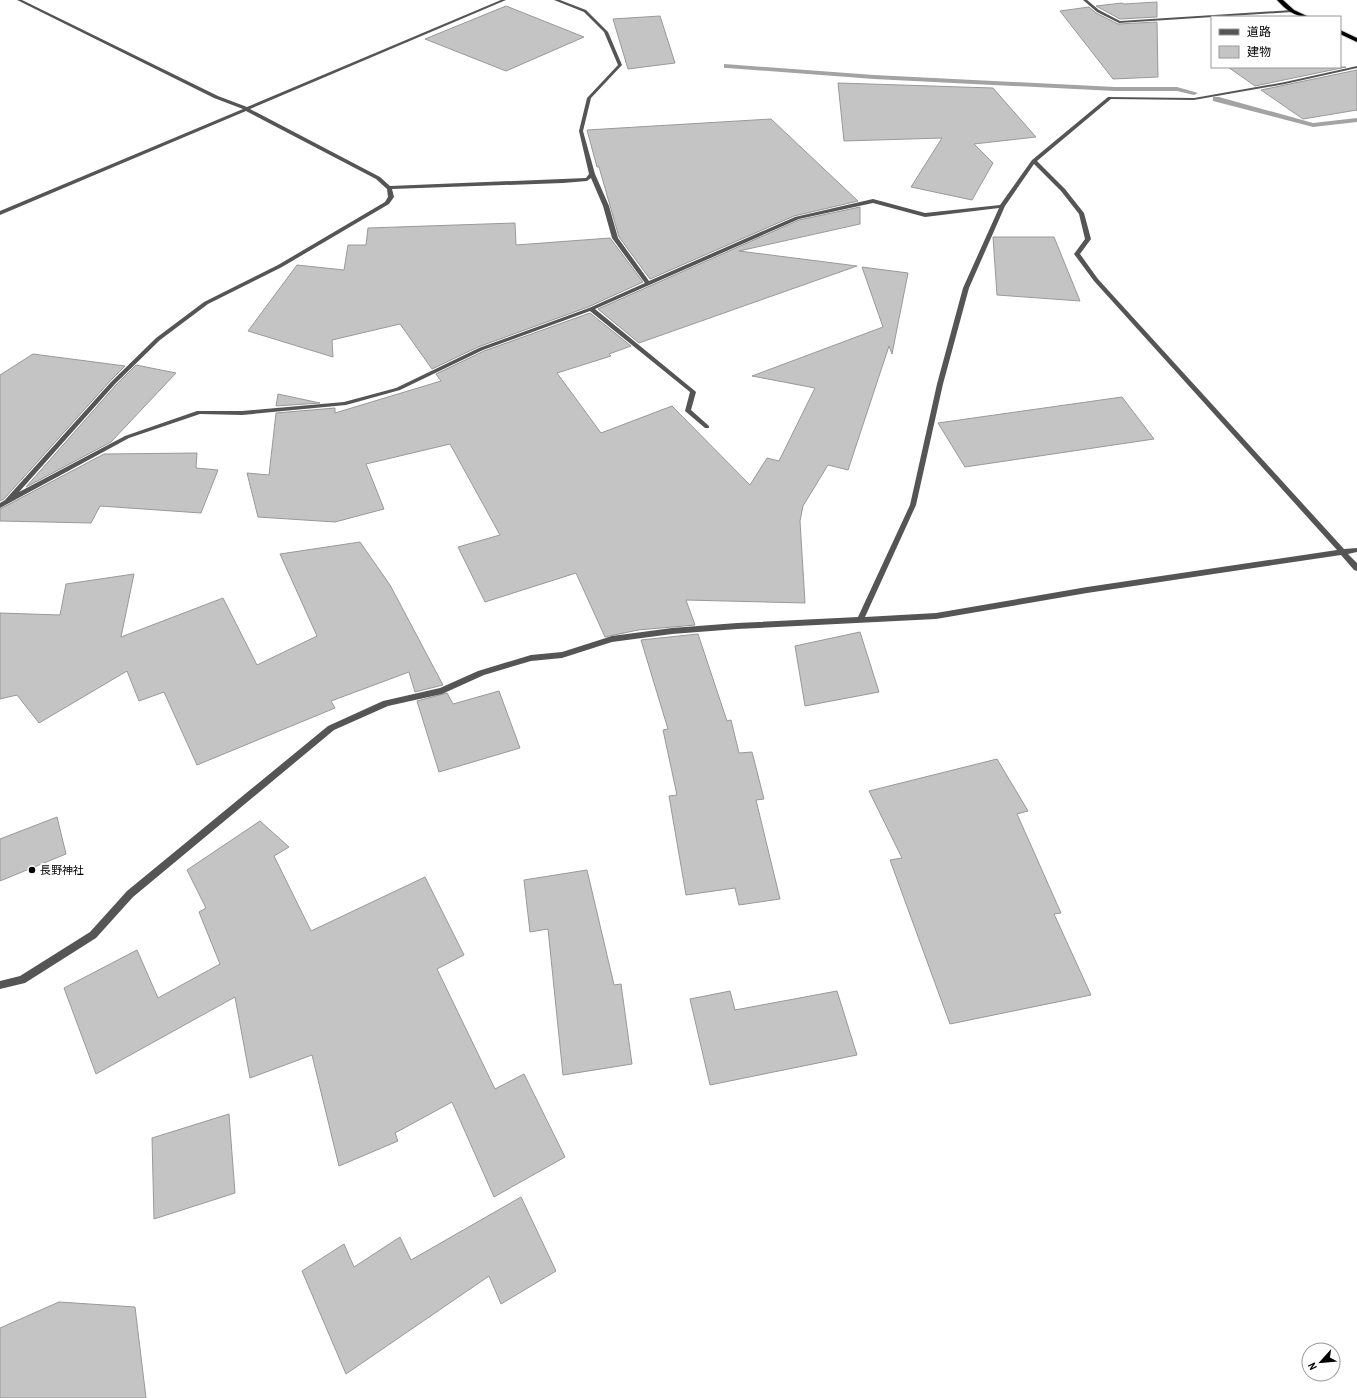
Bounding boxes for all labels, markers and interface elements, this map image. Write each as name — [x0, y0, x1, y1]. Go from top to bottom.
legend — [1211, 16, 1341, 68]
text: 道路 — [1247, 24, 1271, 40]
text: 建物 — [1247, 44, 1271, 60]
place label: 長野神社 — [40, 863, 84, 877]
marker: 長野神社 — [27, 865, 37, 875]
north arrow — [1301, 1342, 1341, 1382]
text: N — [1304, 1360, 1320, 1373]

